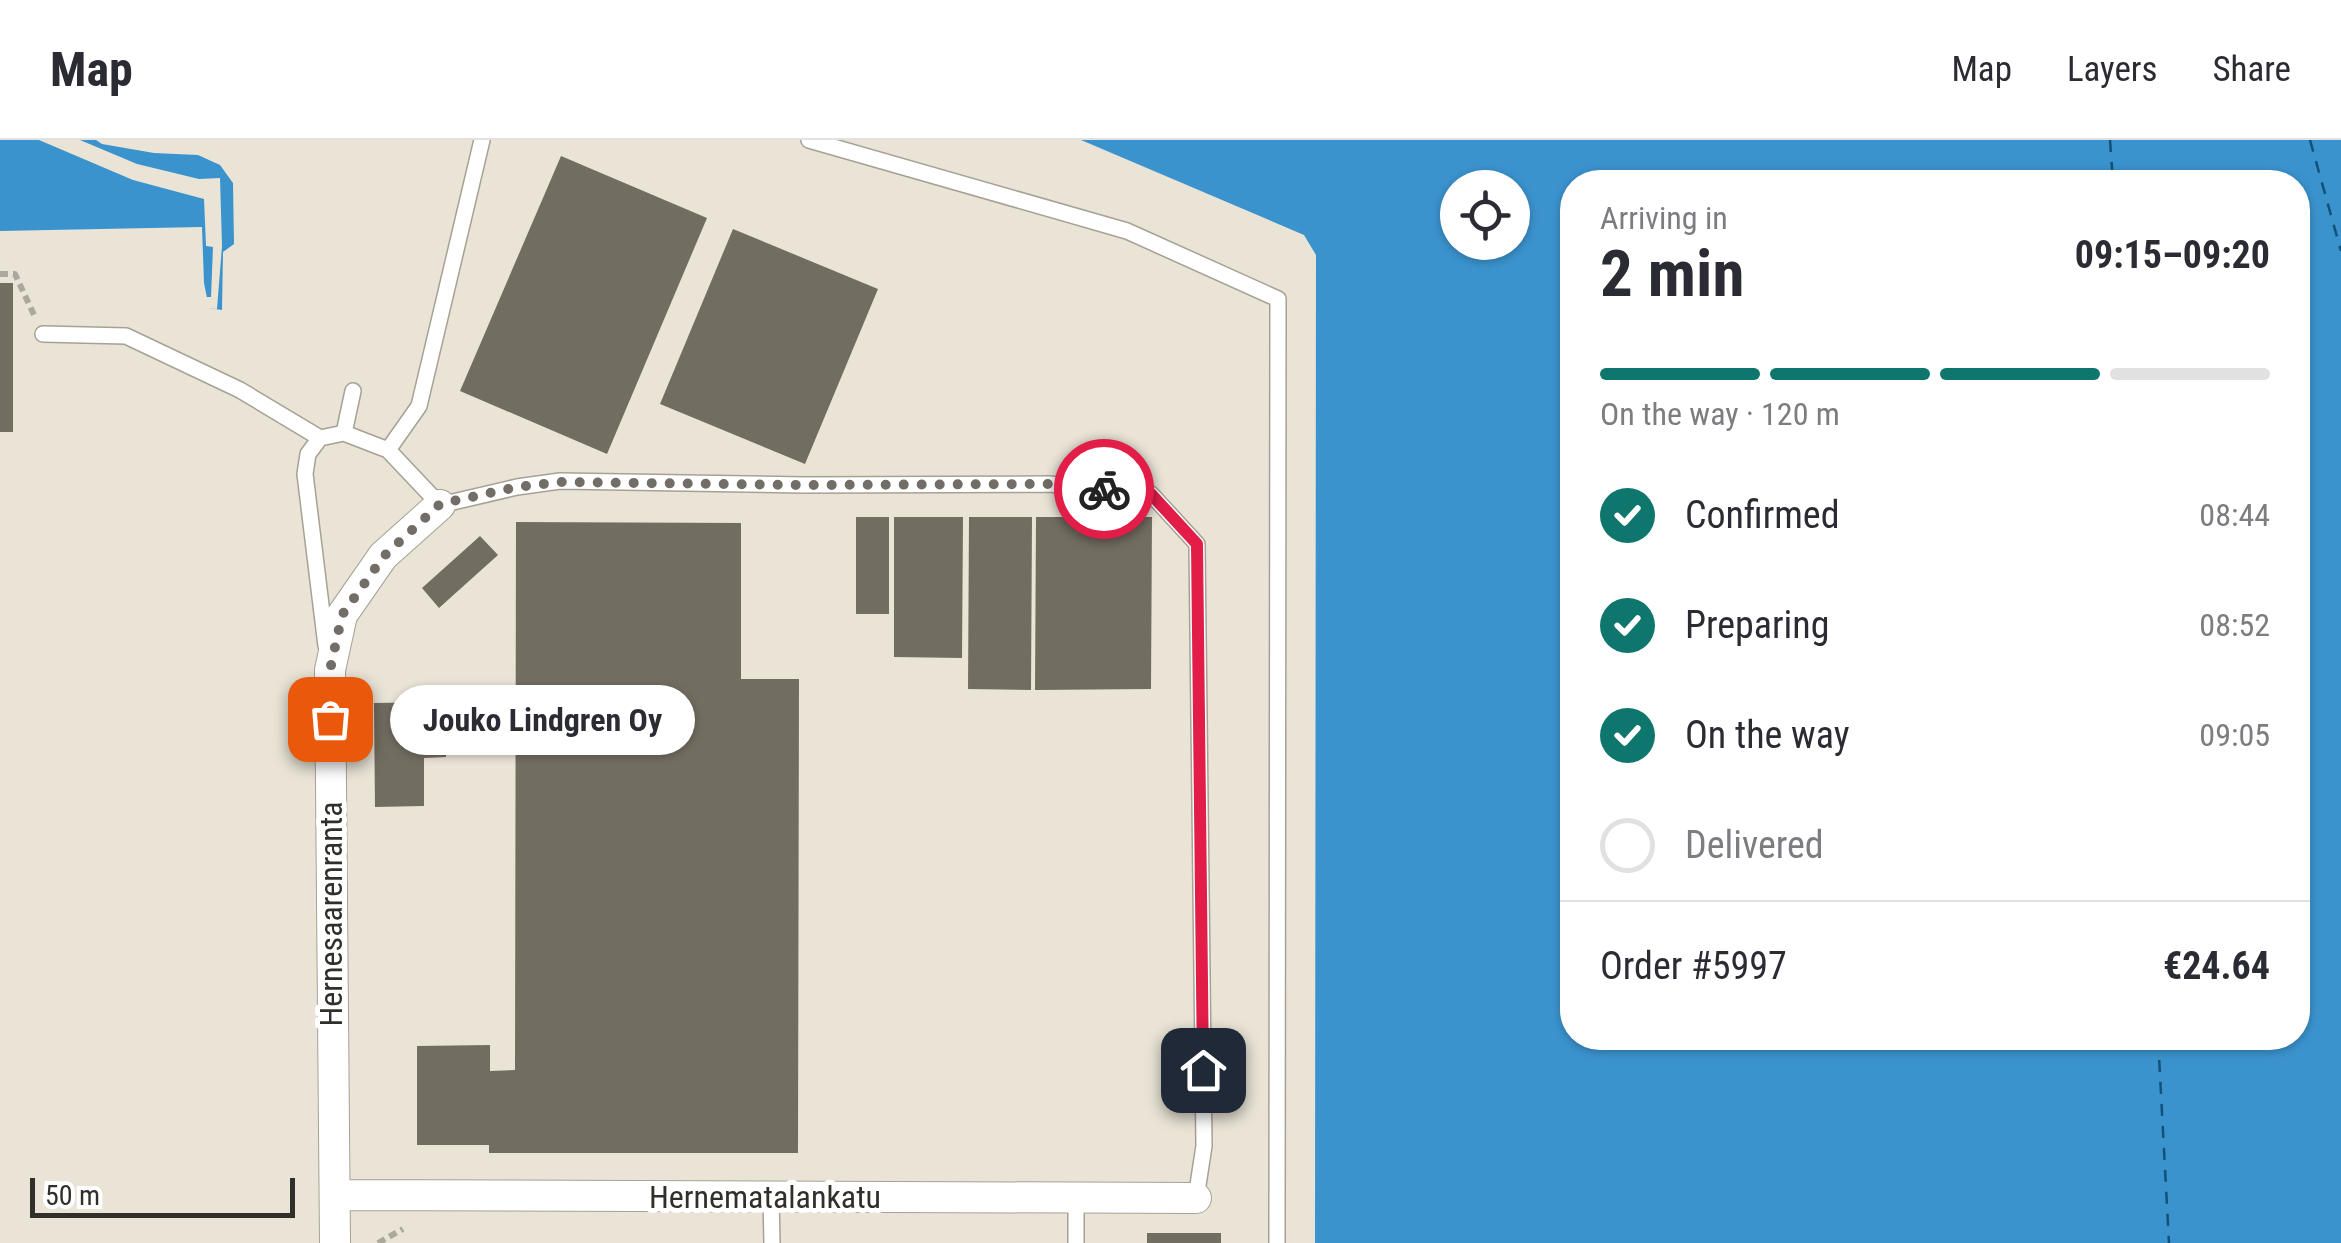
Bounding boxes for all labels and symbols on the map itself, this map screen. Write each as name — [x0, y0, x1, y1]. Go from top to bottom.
courier — [1054, 439, 1154, 539]
pin — [288, 677, 373, 762]
callout: Jouko Lindgren Oy — [390, 684, 695, 754]
street label: Hernesaarenranta — [312, 801, 350, 1027]
pin — [1161, 1028, 1246, 1113]
scale bar — [30, 1173, 295, 1218]
street label: Hernematalankatu — [649, 1178, 881, 1216]

